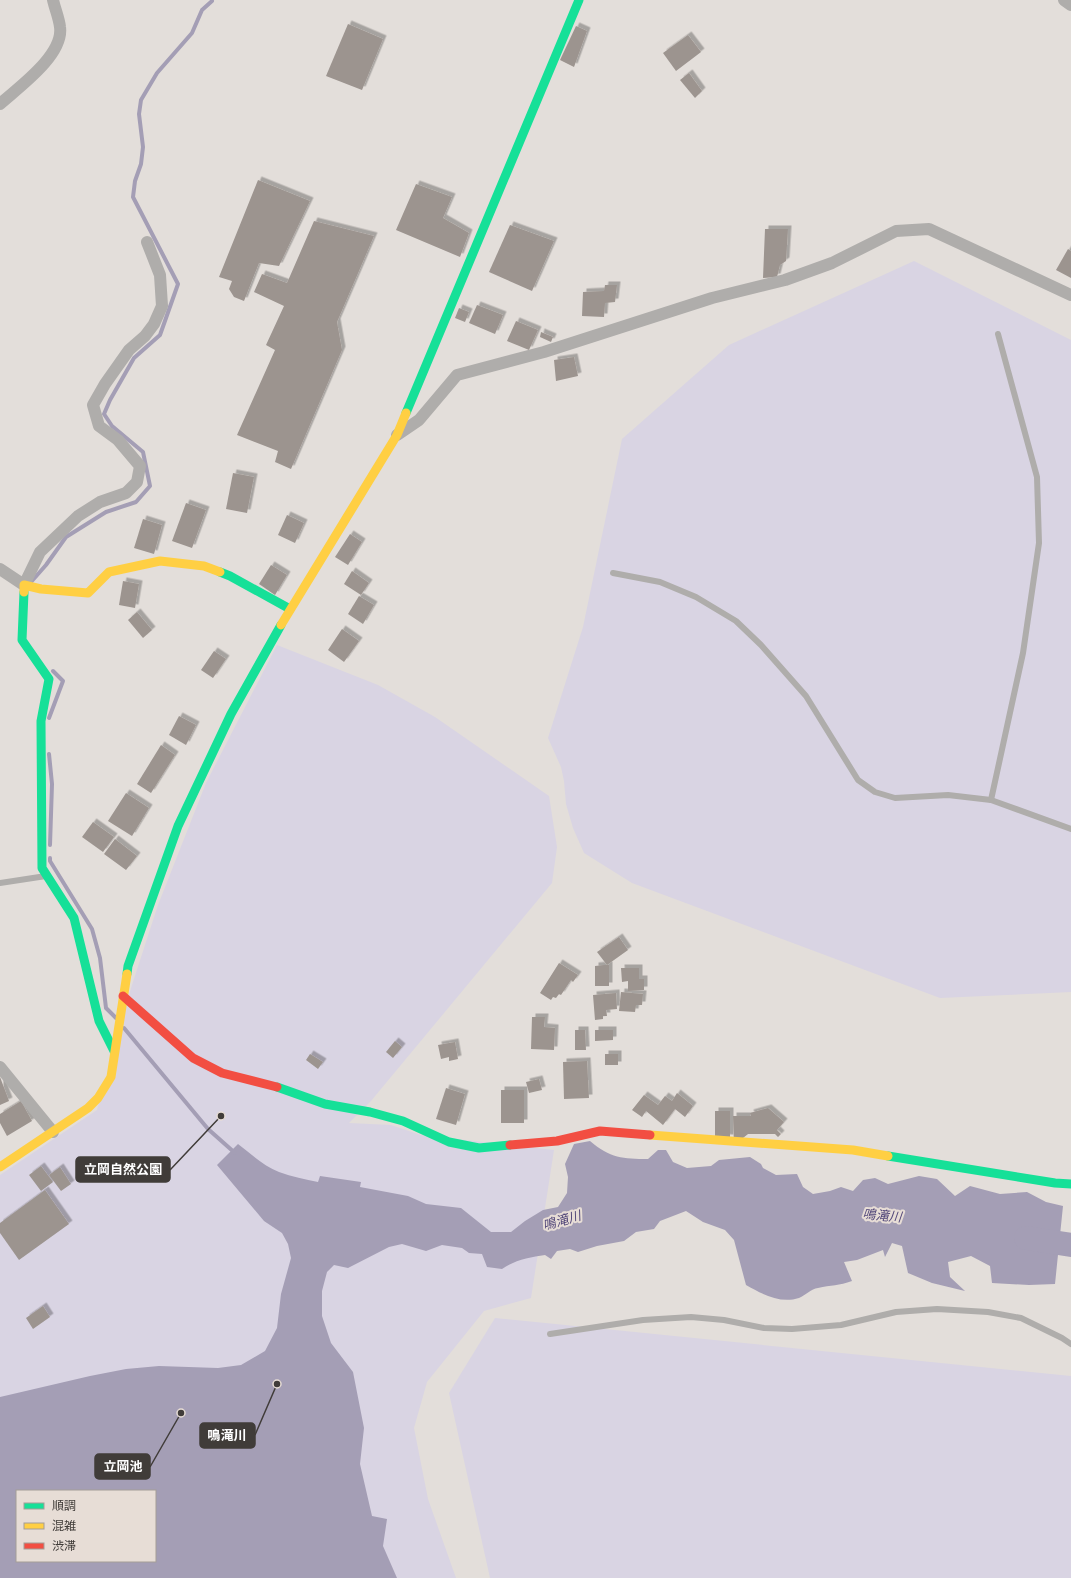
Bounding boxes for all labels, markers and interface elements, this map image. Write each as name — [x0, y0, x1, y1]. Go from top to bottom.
callout: 立岡自然公園 — [76, 1157, 170, 1182]
text: 立岡自然公園 — [84, 1161, 162, 1179]
water label: 鳴滝川 — [862, 1205, 904, 1227]
water label: 鳴滝川 — [541, 1206, 585, 1235]
callout: 鳴滝川 — [200, 1423, 255, 1448]
text: 鳴滝川 — [207, 1427, 247, 1445]
callout: 立岡池 — [95, 1454, 150, 1479]
text: 立岡池 — [103, 1458, 143, 1476]
legend — [16, 1490, 156, 1562]
text: 順調 — [52, 1498, 76, 1514]
text: 混雑 — [52, 1518, 76, 1534]
text: 渋滞 — [52, 1538, 76, 1554]

